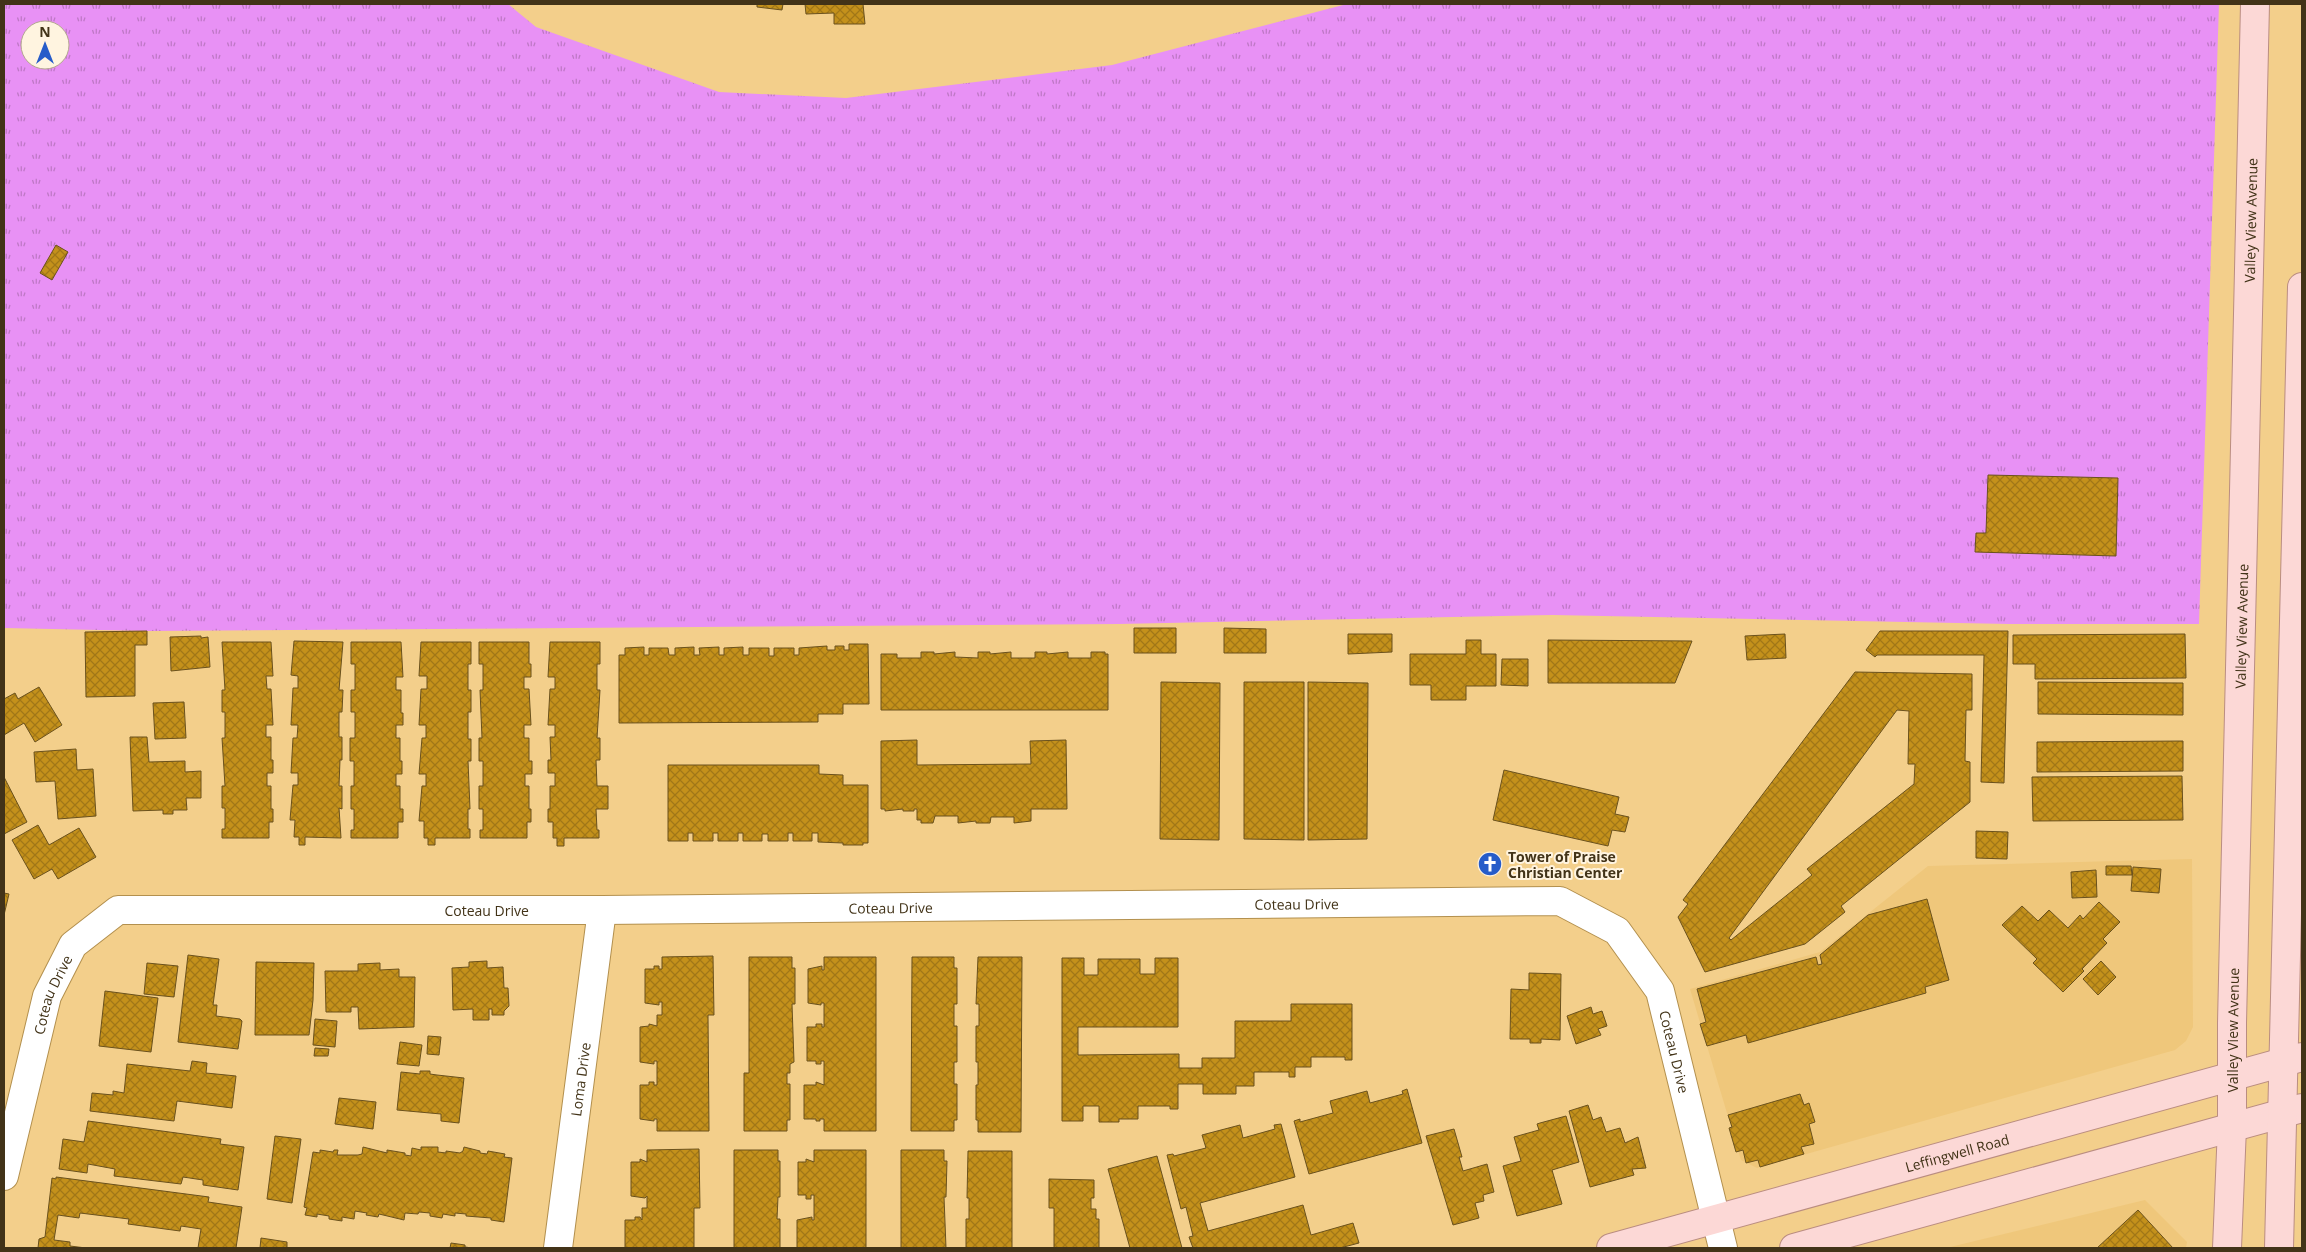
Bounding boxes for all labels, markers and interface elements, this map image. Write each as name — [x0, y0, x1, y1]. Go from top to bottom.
north arrow — [20, 20, 70, 70]
text: N — [39, 22, 51, 41]
street label: Valley View Avenue — [2239, 158, 2261, 283]
street label: Valley View Avenue — [2230, 563, 2252, 689]
place label: Tower of Praise Christian Center — [1508, 847, 1623, 882]
church icon: Tower of Praise Christian Center — [1477, 851, 1503, 877]
street label: Coteau Drive — [1254, 894, 1339, 913]
street label: Coteau Drive — [848, 897, 933, 917]
street label: Coteau Drive — [444, 901, 529, 920]
street label: Coteau Drive — [29, 951, 76, 1036]
street label: Valley View Avenue — [2223, 967, 2243, 1093]
street label: Coteau Drive — [1656, 1008, 1694, 1095]
street label: Loma Drive — [566, 1041, 594, 1118]
street label: Leffingwell Road — [1903, 1129, 2011, 1176]

